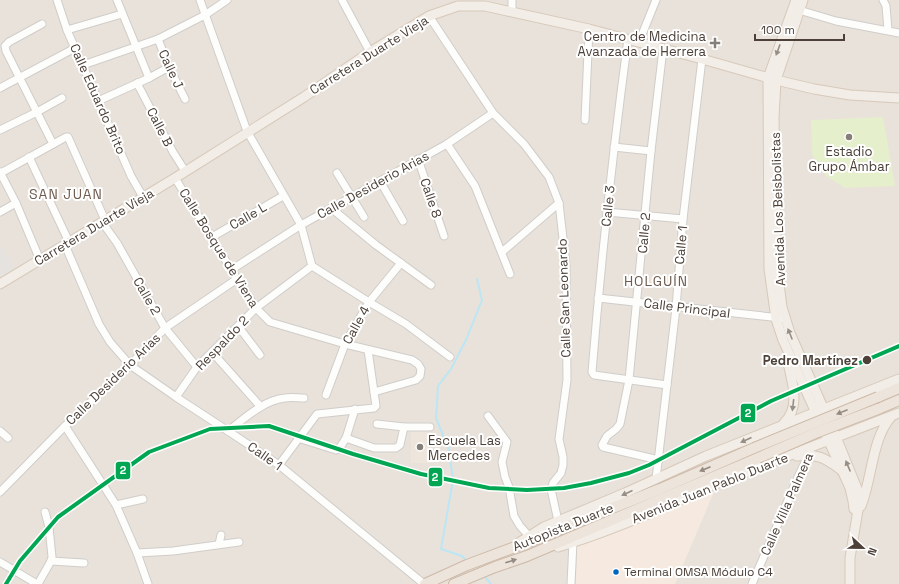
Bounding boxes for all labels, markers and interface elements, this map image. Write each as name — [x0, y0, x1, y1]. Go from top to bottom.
street label: Carretera Duarte Vieja — [306, 11, 432, 98]
scale bar — [755, 16, 844, 42]
text: 100 m — [761, 22, 795, 38]
place label: Centro de Medicina Avanzada de Herrera — [578, 28, 707, 60]
marker: Centro de Medicina Avanzada de Herrera — [709, 37, 721, 49]
street label: Calle Eduardo Brito — [66, 41, 130, 157]
one-way arrow — [775, 44, 781, 56]
street label: Calle J — [155, 47, 187, 91]
street label: Calle B — [143, 105, 177, 149]
street label: Avenida Los Beisbolistas — [767, 132, 789, 286]
marker: Estadio Grupo Ámbar — [844, 132, 854, 142]
place label: Estadio Grupo Ámbar — [808, 143, 890, 175]
street label: Calle Desiderio Arias — [314, 147, 432, 223]
street label: Calle 8 — [416, 176, 446, 220]
street label: Carretera Duarte Vieja — [31, 184, 158, 270]
district label: SAN JUAN — [29, 185, 103, 203]
street label: Calle Bosque de Viena — [175, 185, 263, 311]
street label: Calle 3 — [597, 185, 619, 227]
street label: Calle L — [226, 199, 270, 233]
street label: Calle 2 — [634, 212, 654, 254]
street label: Calle 1 — [671, 225, 691, 265]
street label: Calle San Leonardo — [553, 238, 575, 358]
district label: HOLGUÍN — [624, 272, 688, 290]
street label: Calle 2 — [129, 274, 165, 318]
street label: Calle Principal — [643, 294, 731, 322]
street label: Calle 4 — [339, 303, 373, 347]
street label: Respaldo 2 — [192, 312, 252, 374]
one-way arrow — [787, 327, 793, 339]
street label: Calle Desiderio Arias — [62, 329, 164, 429]
place label: Pedro Martínez — [763, 352, 858, 369]
marker: Pedro Martínez — [861, 354, 873, 366]
one-way arrow — [790, 399, 797, 411]
line badge: 2 — [740, 403, 756, 423]
text: 2 — [745, 406, 752, 420]
one-way arrow — [835, 409, 847, 415]
place label: Escuela Las Mercedes — [428, 432, 501, 464]
one-way arrow — [740, 437, 751, 443]
street label: Calle 1 — [244, 438, 286, 474]
marker: Escuela Las Mercedes — [415, 442, 425, 452]
street label: Avenida Juan Pablo Duarte — [629, 449, 791, 527]
street label: Calle Villa Palmera — [757, 449, 818, 558]
one-way arrow — [845, 460, 851, 471]
line badge: 2 — [115, 461, 131, 480]
text: 2 — [120, 463, 127, 477]
one-way arrow — [699, 466, 711, 472]
line badge: 2 — [428, 467, 443, 487]
text: 2 — [432, 470, 439, 484]
one-way arrow — [620, 490, 632, 496]
street label: Autopista Duarte — [510, 499, 616, 555]
north arrow — [843, 528, 883, 568]
text: N — [864, 546, 880, 558]
one-way arrow — [506, 558, 518, 564]
place label: Terminal OMSA Módulo C4 — [624, 564, 773, 580]
marker: Terminal OMSA Módulo C4 — [611, 567, 621, 577]

